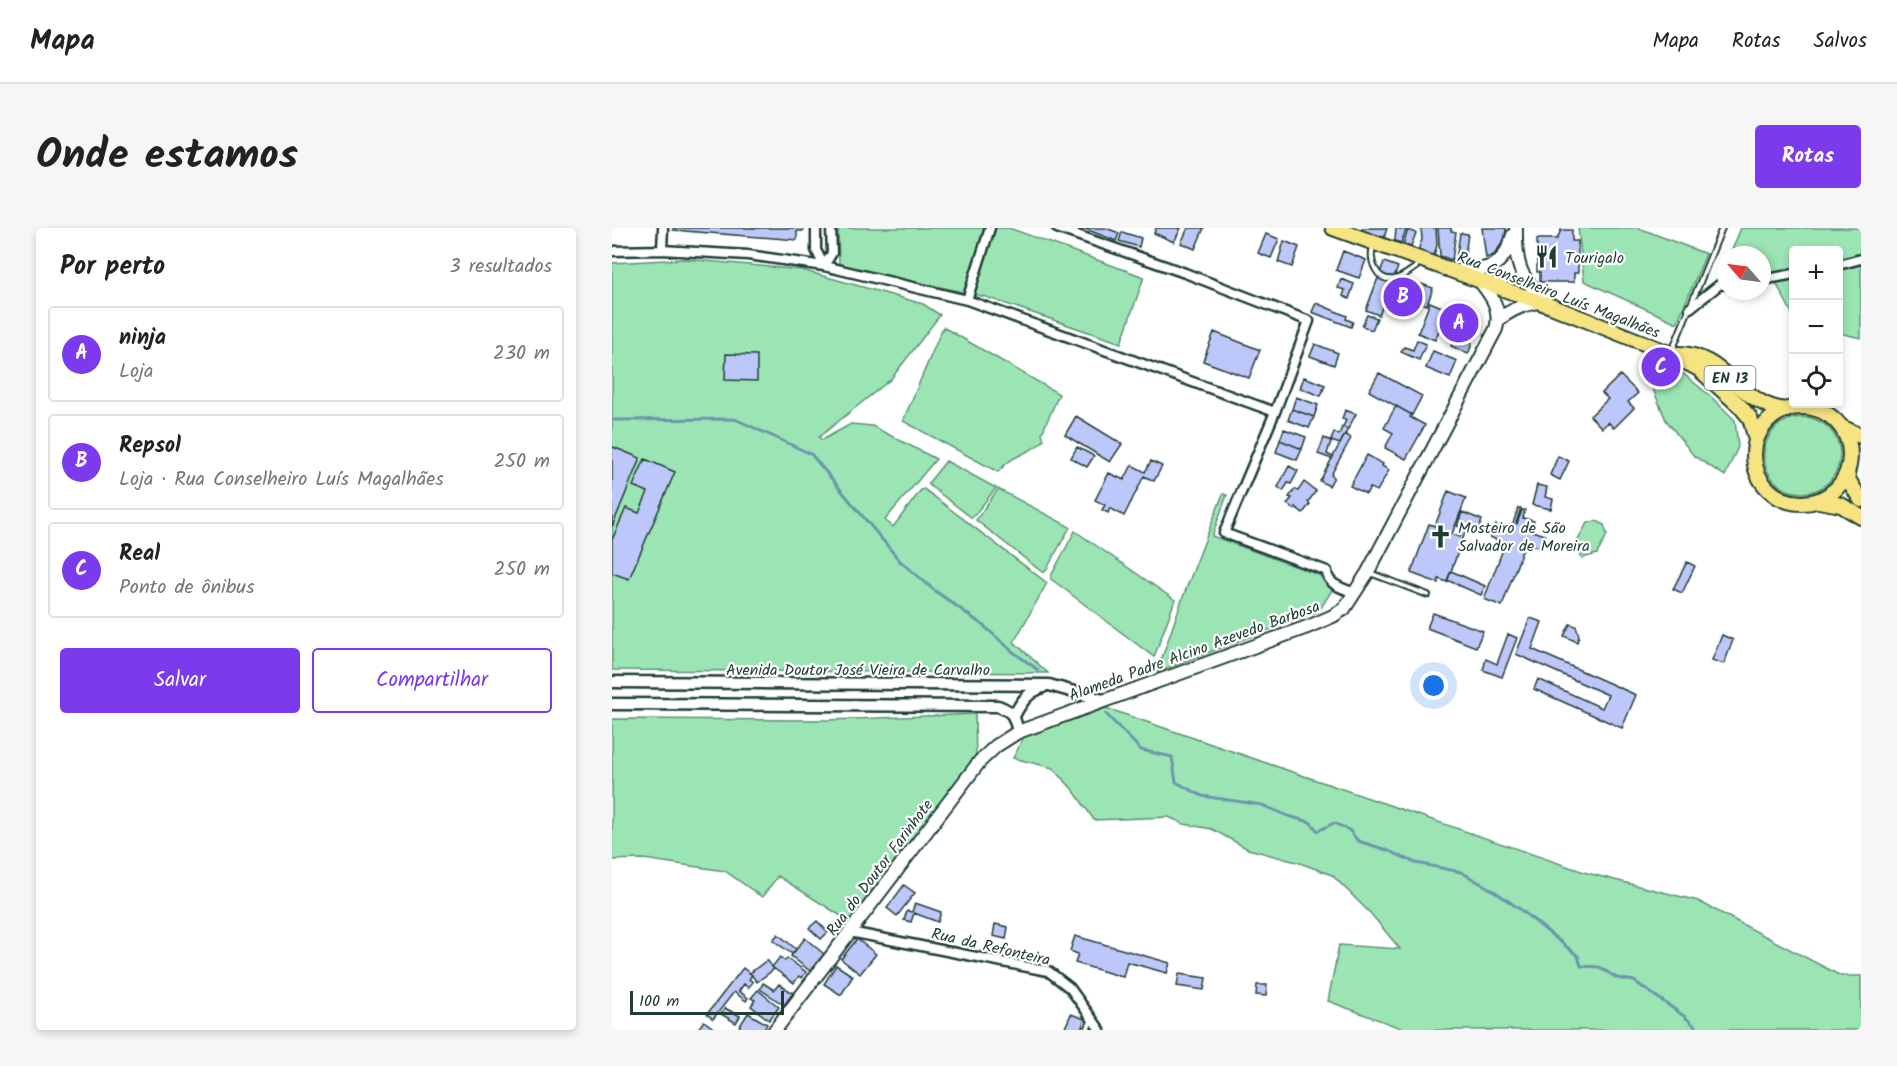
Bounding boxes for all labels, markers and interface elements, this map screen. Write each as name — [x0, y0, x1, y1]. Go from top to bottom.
text: Mapa — [30, 19, 95, 64]
text: Mapa — [1653, 25, 1699, 58]
text: Rotas — [1732, 25, 1781, 58]
text: Salvos — [1814, 25, 1867, 58]
text: Onde estamos — [36, 123, 298, 190]
button: Rotas — [1755, 125, 1861, 188]
restaurant icon: Tourigalo — [1534, 244, 1560, 270]
street label: Rua Conselheiro Luís Magalhães — [1453, 245, 1664, 346]
text: Por perto — [60, 246, 165, 288]
place label: Tourigalo — [1565, 246, 1624, 271]
north arrow — [1717, 246, 1771, 300]
map controls — [1789, 246, 1843, 408]
button: + — [1789, 246, 1843, 300]
text: 3 resultados — [449, 251, 552, 283]
pin: B — [1384, 274, 1422, 320]
pin: A — [1440, 300, 1478, 346]
button: − — [1789, 300, 1843, 354]
text: ninja — [119, 321, 166, 356]
text: A — [75, 338, 88, 370]
text: 230 m — [493, 338, 550, 370]
pin: C — [1642, 344, 1680, 390]
button: locate — [1789, 354, 1843, 408]
text: Loja — [119, 356, 153, 388]
road number: EN 13 — [1704, 366, 1756, 390]
text: Repsol — [119, 429, 181, 464]
text: B — [75, 446, 88, 478]
text: 250 m — [494, 446, 550, 478]
text: Loja · Rua Conselheiro Luís Magalhães — [119, 464, 444, 496]
place label: Mosteiro de São Salvador de Moreira — [1458, 516, 1590, 559]
church icon: Mosteiro de São Salvador de Moreira — [1427, 523, 1453, 549]
text: Real — [119, 537, 160, 572]
text: C — [75, 554, 88, 586]
text: 250 m — [494, 554, 550, 586]
text: Ponto de ônibus — [119, 572, 255, 604]
street label: Alameda Padre Alcino Azevedo Barbosa — [1066, 594, 1323, 709]
button: Salvar — [60, 648, 300, 713]
button: Compartilhar — [312, 648, 552, 713]
street label: Avenida Doutor José Vieira de Carvalho — [726, 658, 990, 683]
your location — [1419, 671, 1448, 700]
street label: Rua do Doutor Farinhote — [820, 794, 940, 942]
street label: Rua da Refonteira — [929, 922, 1053, 973]
scale bar — [630, 988, 784, 1016]
text: 100 m — [639, 989, 679, 1014]

